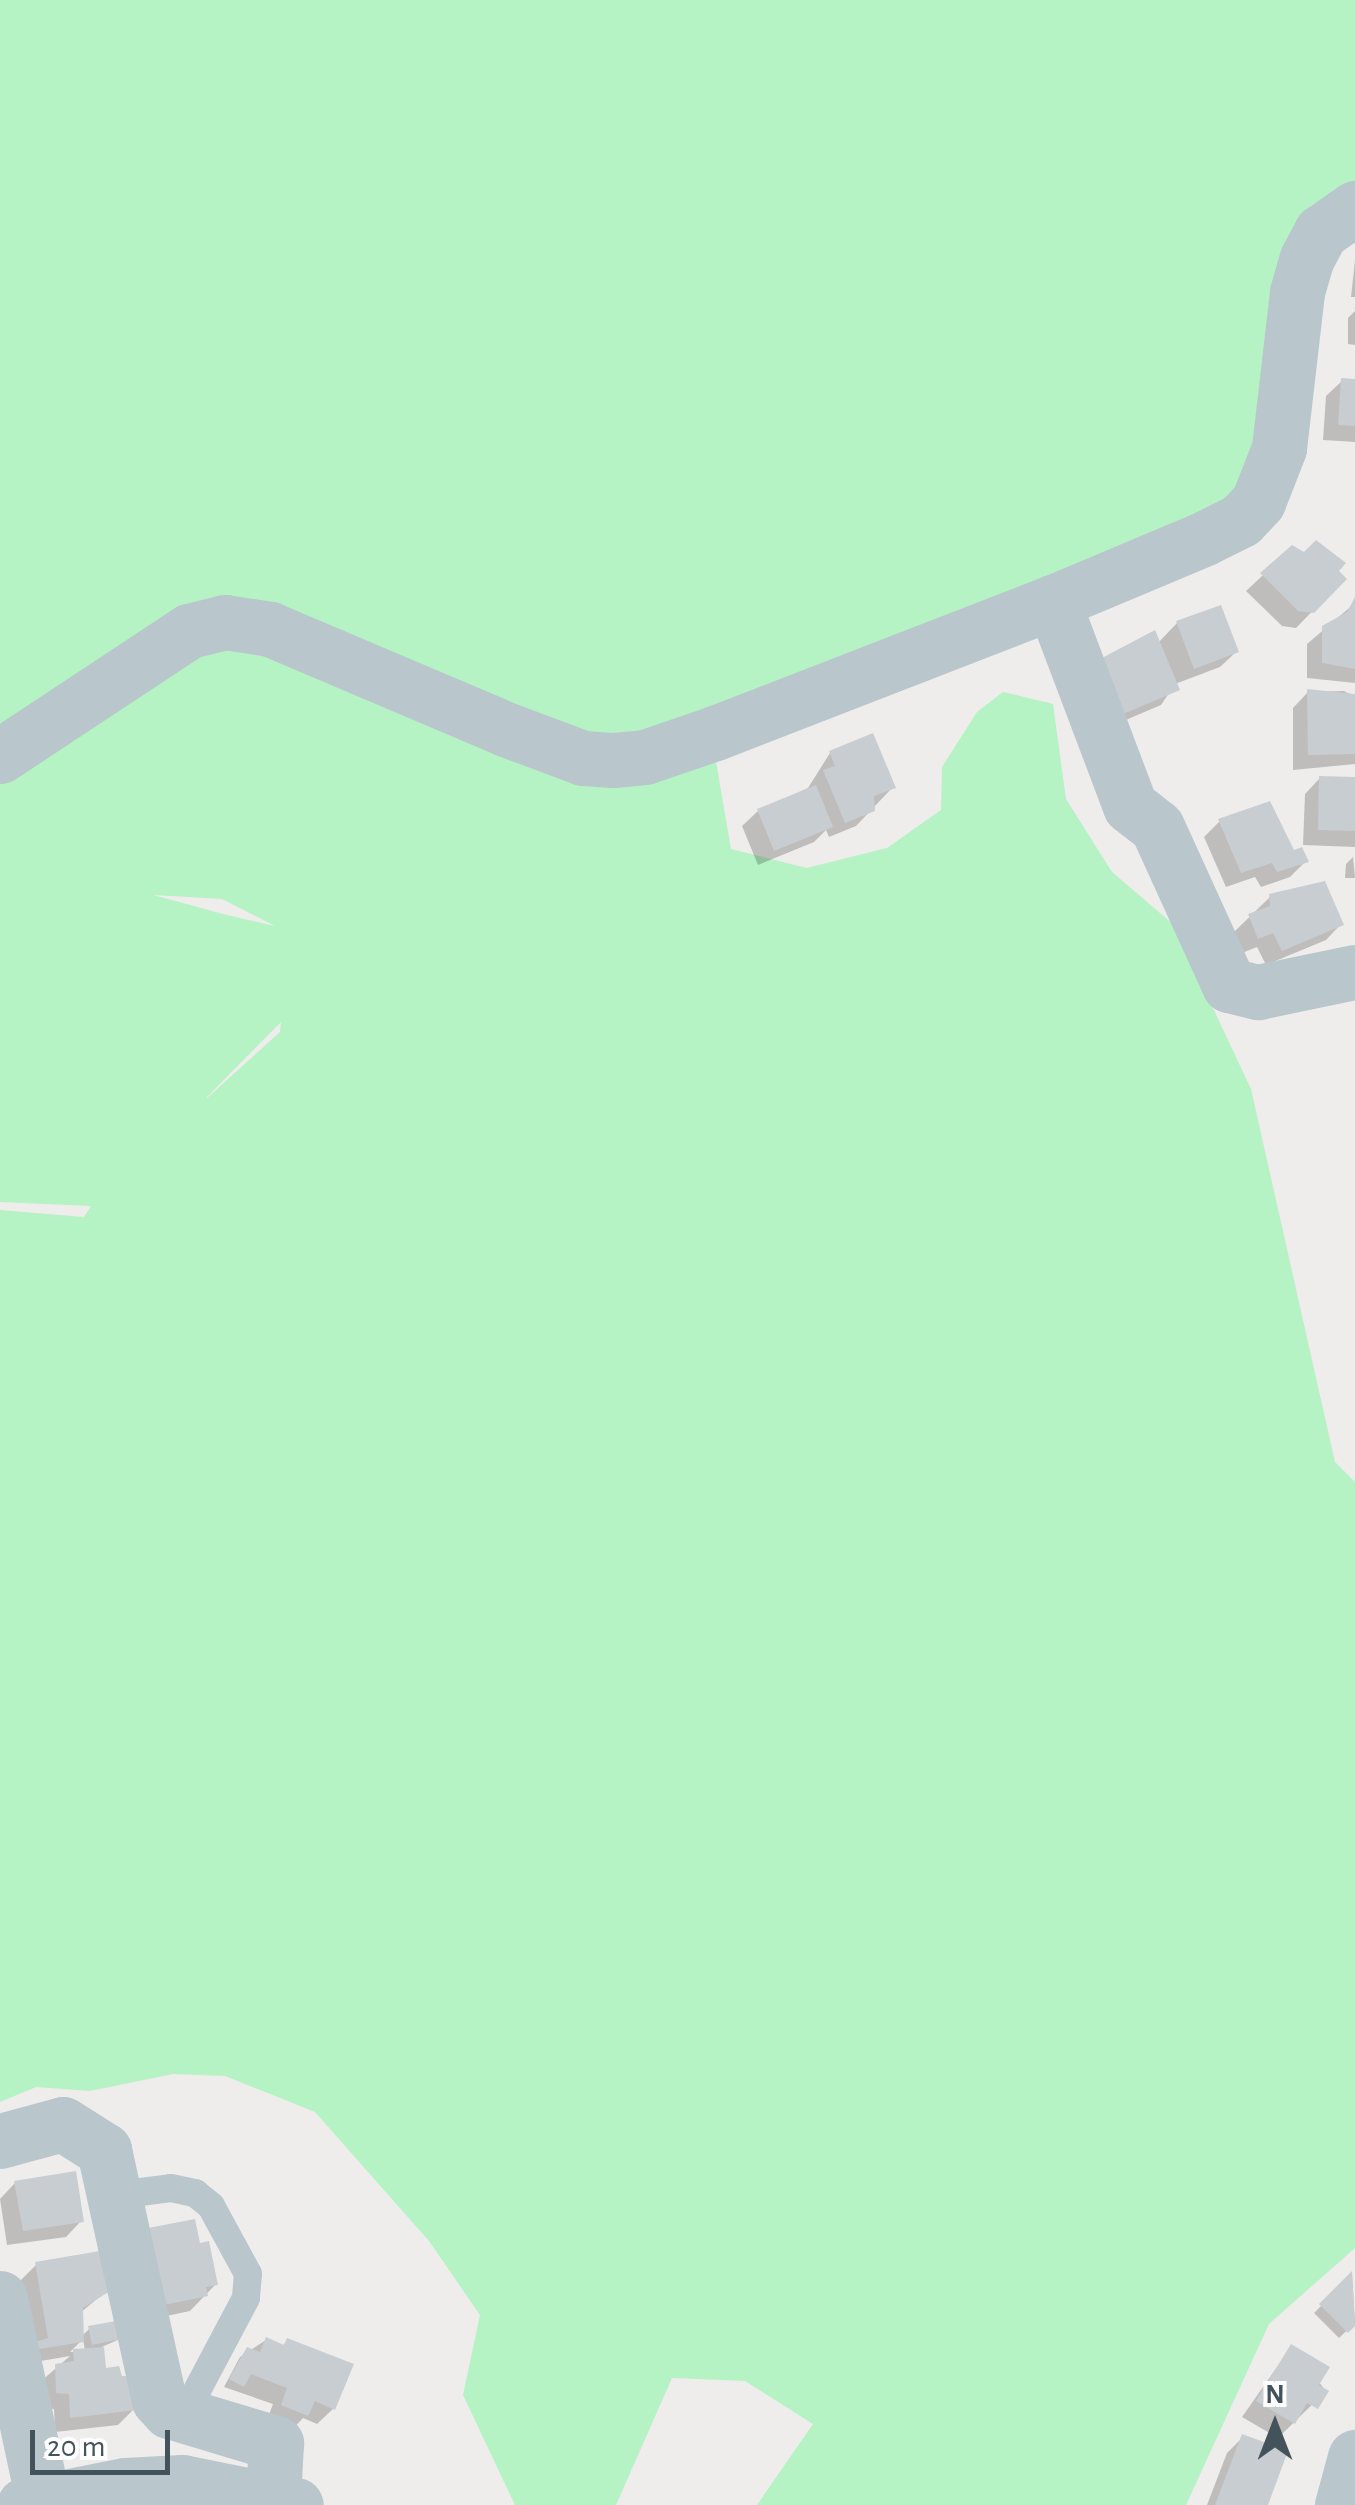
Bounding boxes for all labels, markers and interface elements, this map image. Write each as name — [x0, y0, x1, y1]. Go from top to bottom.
north arrow — [1225, 2375, 1325, 2475]
text: N — [1265, 2381, 1285, 2409]
scale bar — [35, 2410, 175, 2472]
text: 20 m — [47, 2432, 105, 2462]

